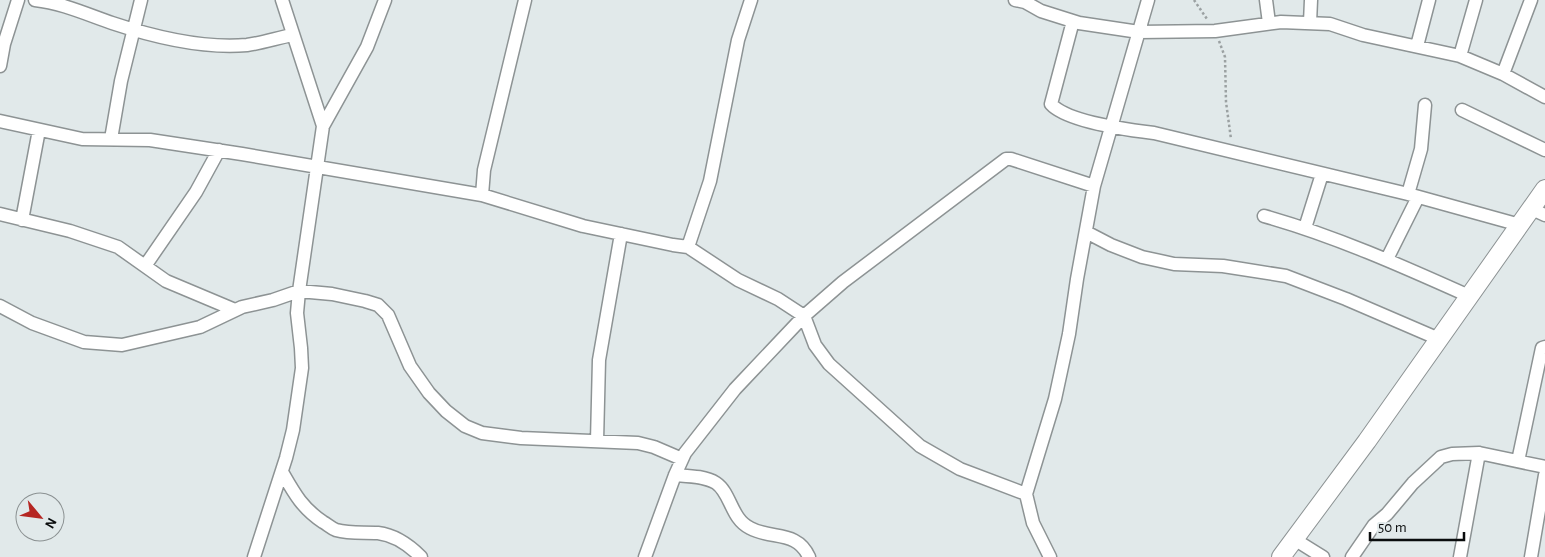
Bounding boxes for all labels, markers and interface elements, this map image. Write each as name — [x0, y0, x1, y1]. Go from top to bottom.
north arrow — [15, 492, 65, 542]
scale bar — [1370, 510, 1464, 542]
text: N — [42, 515, 59, 530]
text: 50 m — [1378, 520, 1407, 535]

